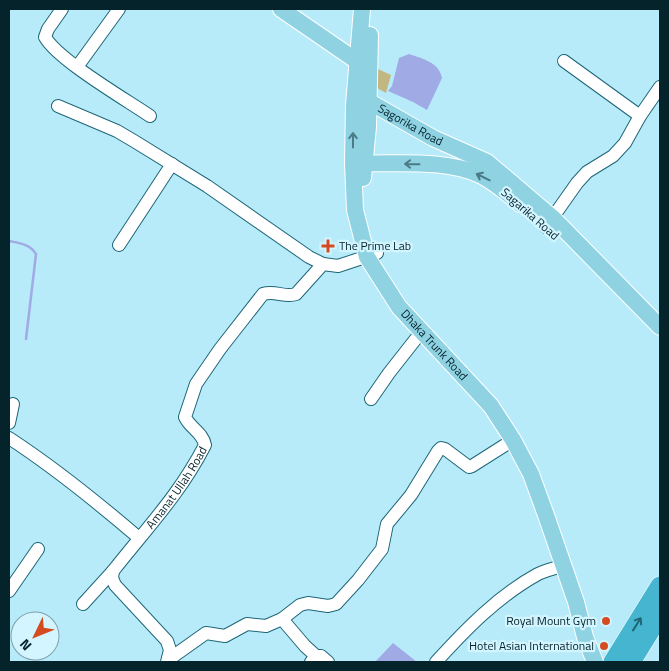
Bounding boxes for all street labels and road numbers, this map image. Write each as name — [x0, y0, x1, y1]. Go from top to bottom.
street label: Sagorika Road — [375, 99, 446, 150]
street label: Sagarika Road — [497, 183, 564, 244]
street label: Dhaka Trunk Road — [397, 305, 473, 384]
street label: Amanat Ullah Road — [141, 443, 212, 533]

